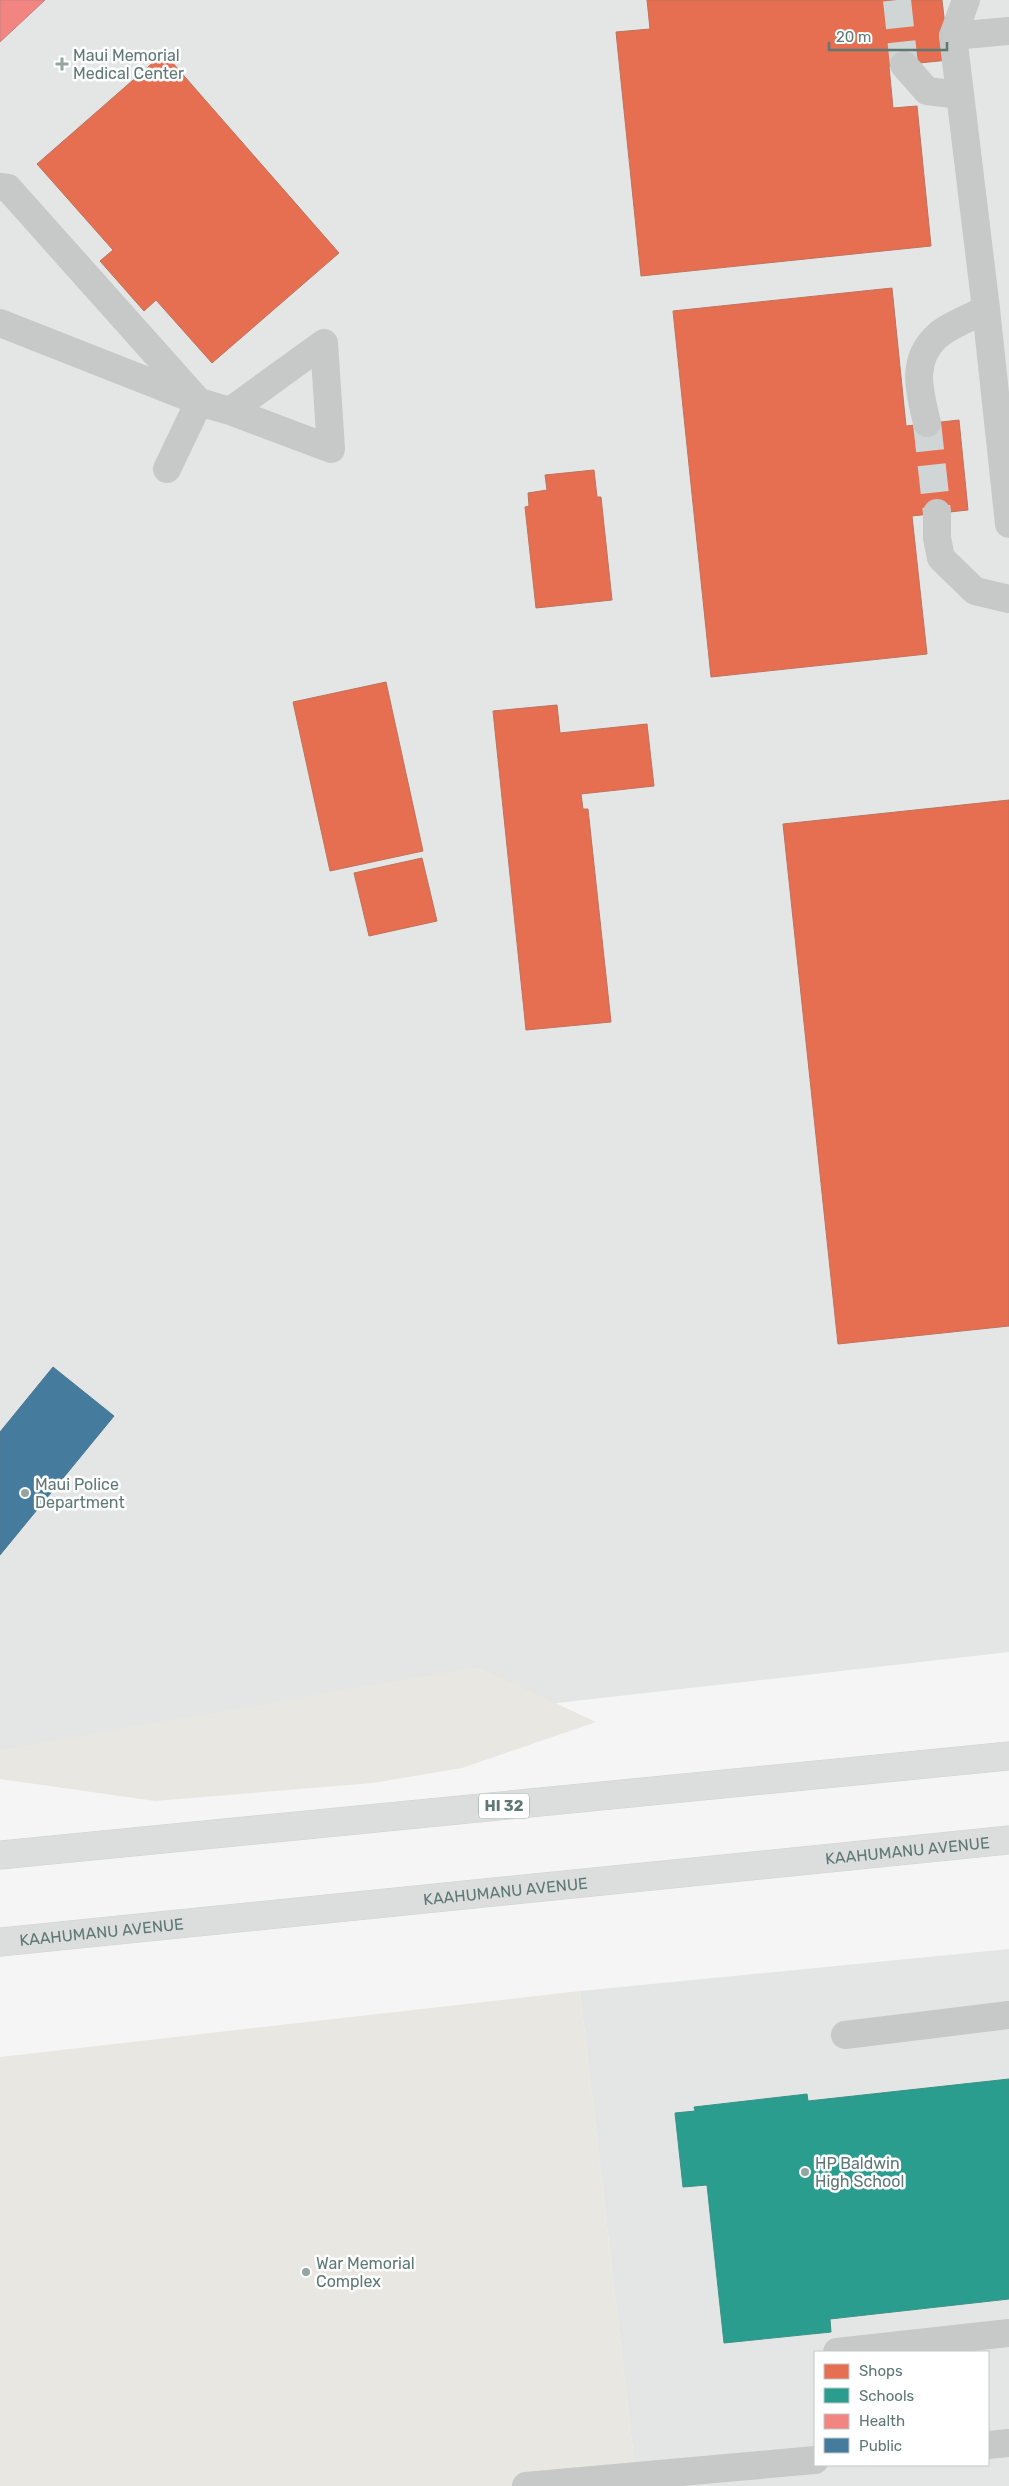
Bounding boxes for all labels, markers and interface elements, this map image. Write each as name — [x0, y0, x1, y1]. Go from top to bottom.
scale bar — [829, 20, 946, 52]
text: 20 m — [836, 28, 871, 46]
place label: Maui Memorial Medical Center — [73, 46, 184, 83]
marker: Maui Memorial Medical Center — [55, 57, 69, 71]
place label: Maui Police Department — [35, 1475, 125, 1512]
marker: Maui Police Department — [19, 1487, 31, 1499]
road number: HI 32 — [479, 1794, 529, 1818]
street label: KAAHUMANU AVENUE — [824, 1833, 991, 1868]
street label: KAAHUMANU AVENUE — [422, 1873, 589, 1909]
street label: KAAHUMANU AVENUE — [18, 1914, 185, 1950]
place label: HP Baldwin High School — [815, 2154, 904, 2191]
marker: HP Baldwin High School — [799, 2166, 811, 2178]
place label: War Memorial Complex — [316, 2254, 415, 2291]
marker: War Memorial Complex — [300, 2266, 312, 2278]
legend — [814, 2351, 989, 2466]
text: Shops — [859, 2362, 903, 2380]
text: Schools — [859, 2387, 915, 2405]
text: Health — [859, 2412, 905, 2430]
text: Public — [859, 2437, 902, 2455]

